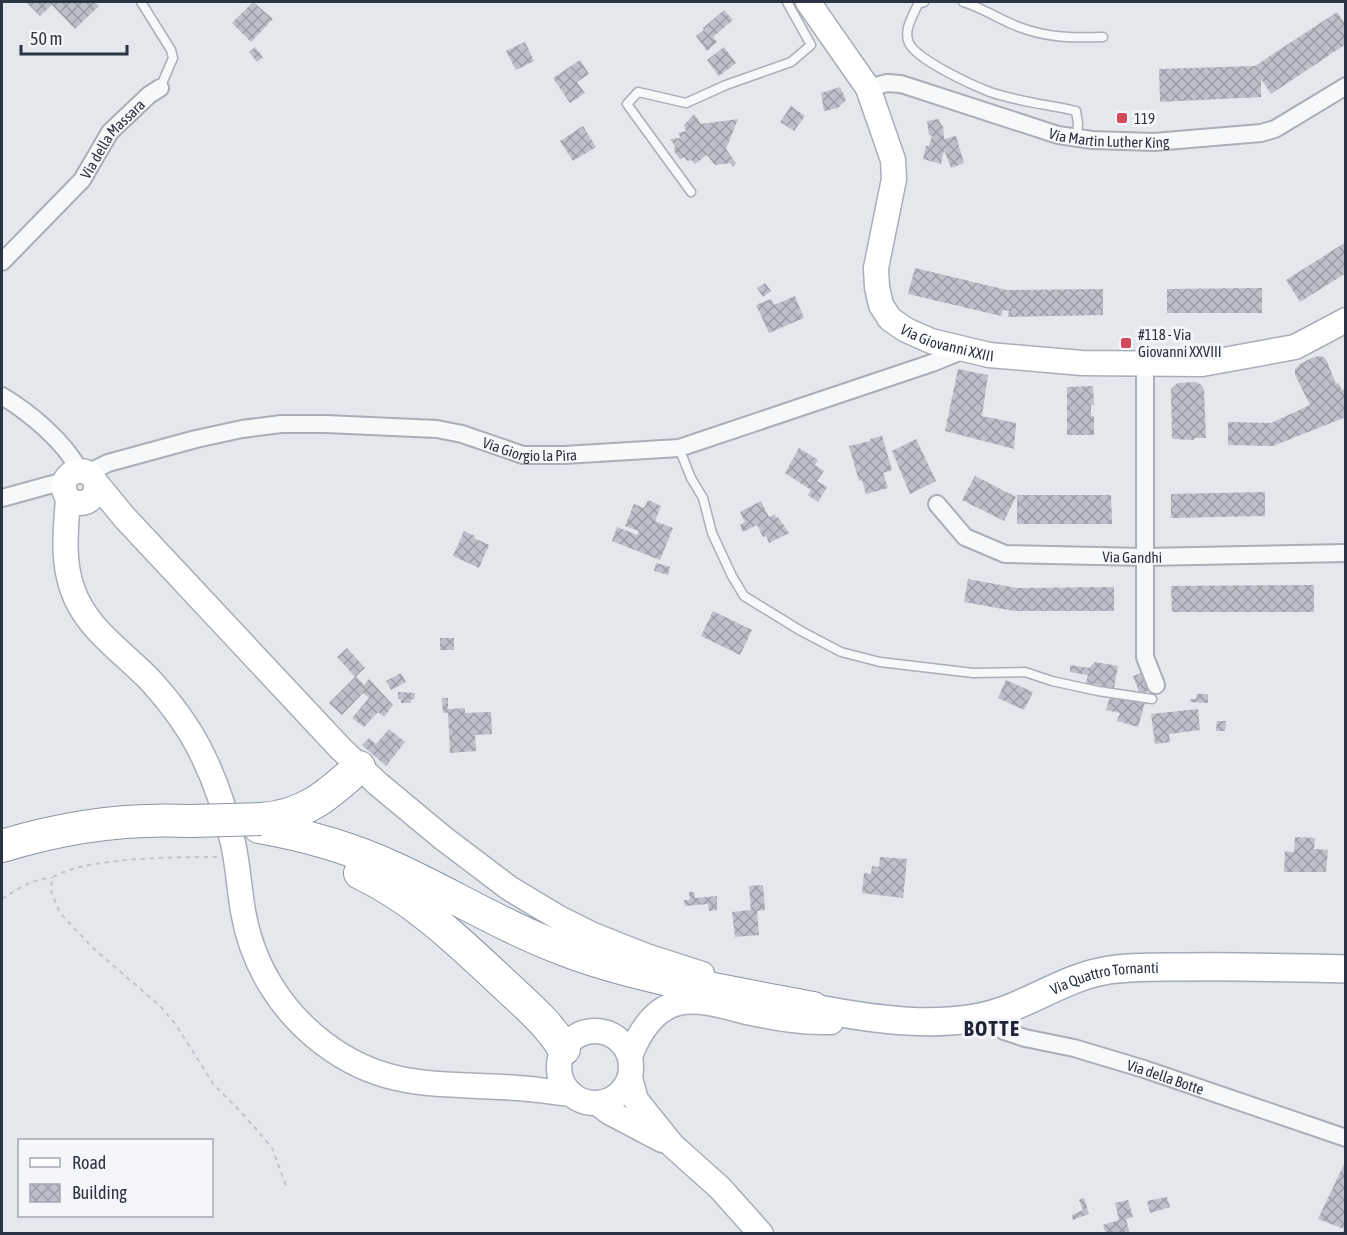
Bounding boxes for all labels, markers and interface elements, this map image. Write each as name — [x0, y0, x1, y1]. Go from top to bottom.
scale bar — [21, 18, 128, 56]
text: 50 m — [30, 28, 62, 49]
street label: Via della Massara — [76, 95, 148, 182]
place label: 119 — [1134, 110, 1155, 127]
marker: 119 — [1115, 111, 1129, 125]
street label: Via Martin Luther King — [1047, 124, 1170, 151]
street label: Via Giovanni XXIII — [897, 320, 994, 364]
place label: #118 - Via Giovanni XXVIII — [1138, 326, 1222, 360]
marker: #118 - Via Giovanni XXVIII — [1119, 336, 1133, 350]
street label: Via Giorgio la Pira — [480, 433, 577, 464]
street label: Via Gandhi — [1102, 548, 1162, 566]
street label: Via Quattro Tornanti — [1047, 958, 1159, 997]
district label: BOTTE — [964, 1016, 1020, 1040]
street label: Via della Botte — [1125, 1056, 1207, 1097]
legend — [18, 1139, 213, 1217]
text: Road — [72, 1152, 106, 1173]
text: Building — [72, 1182, 127, 1203]

